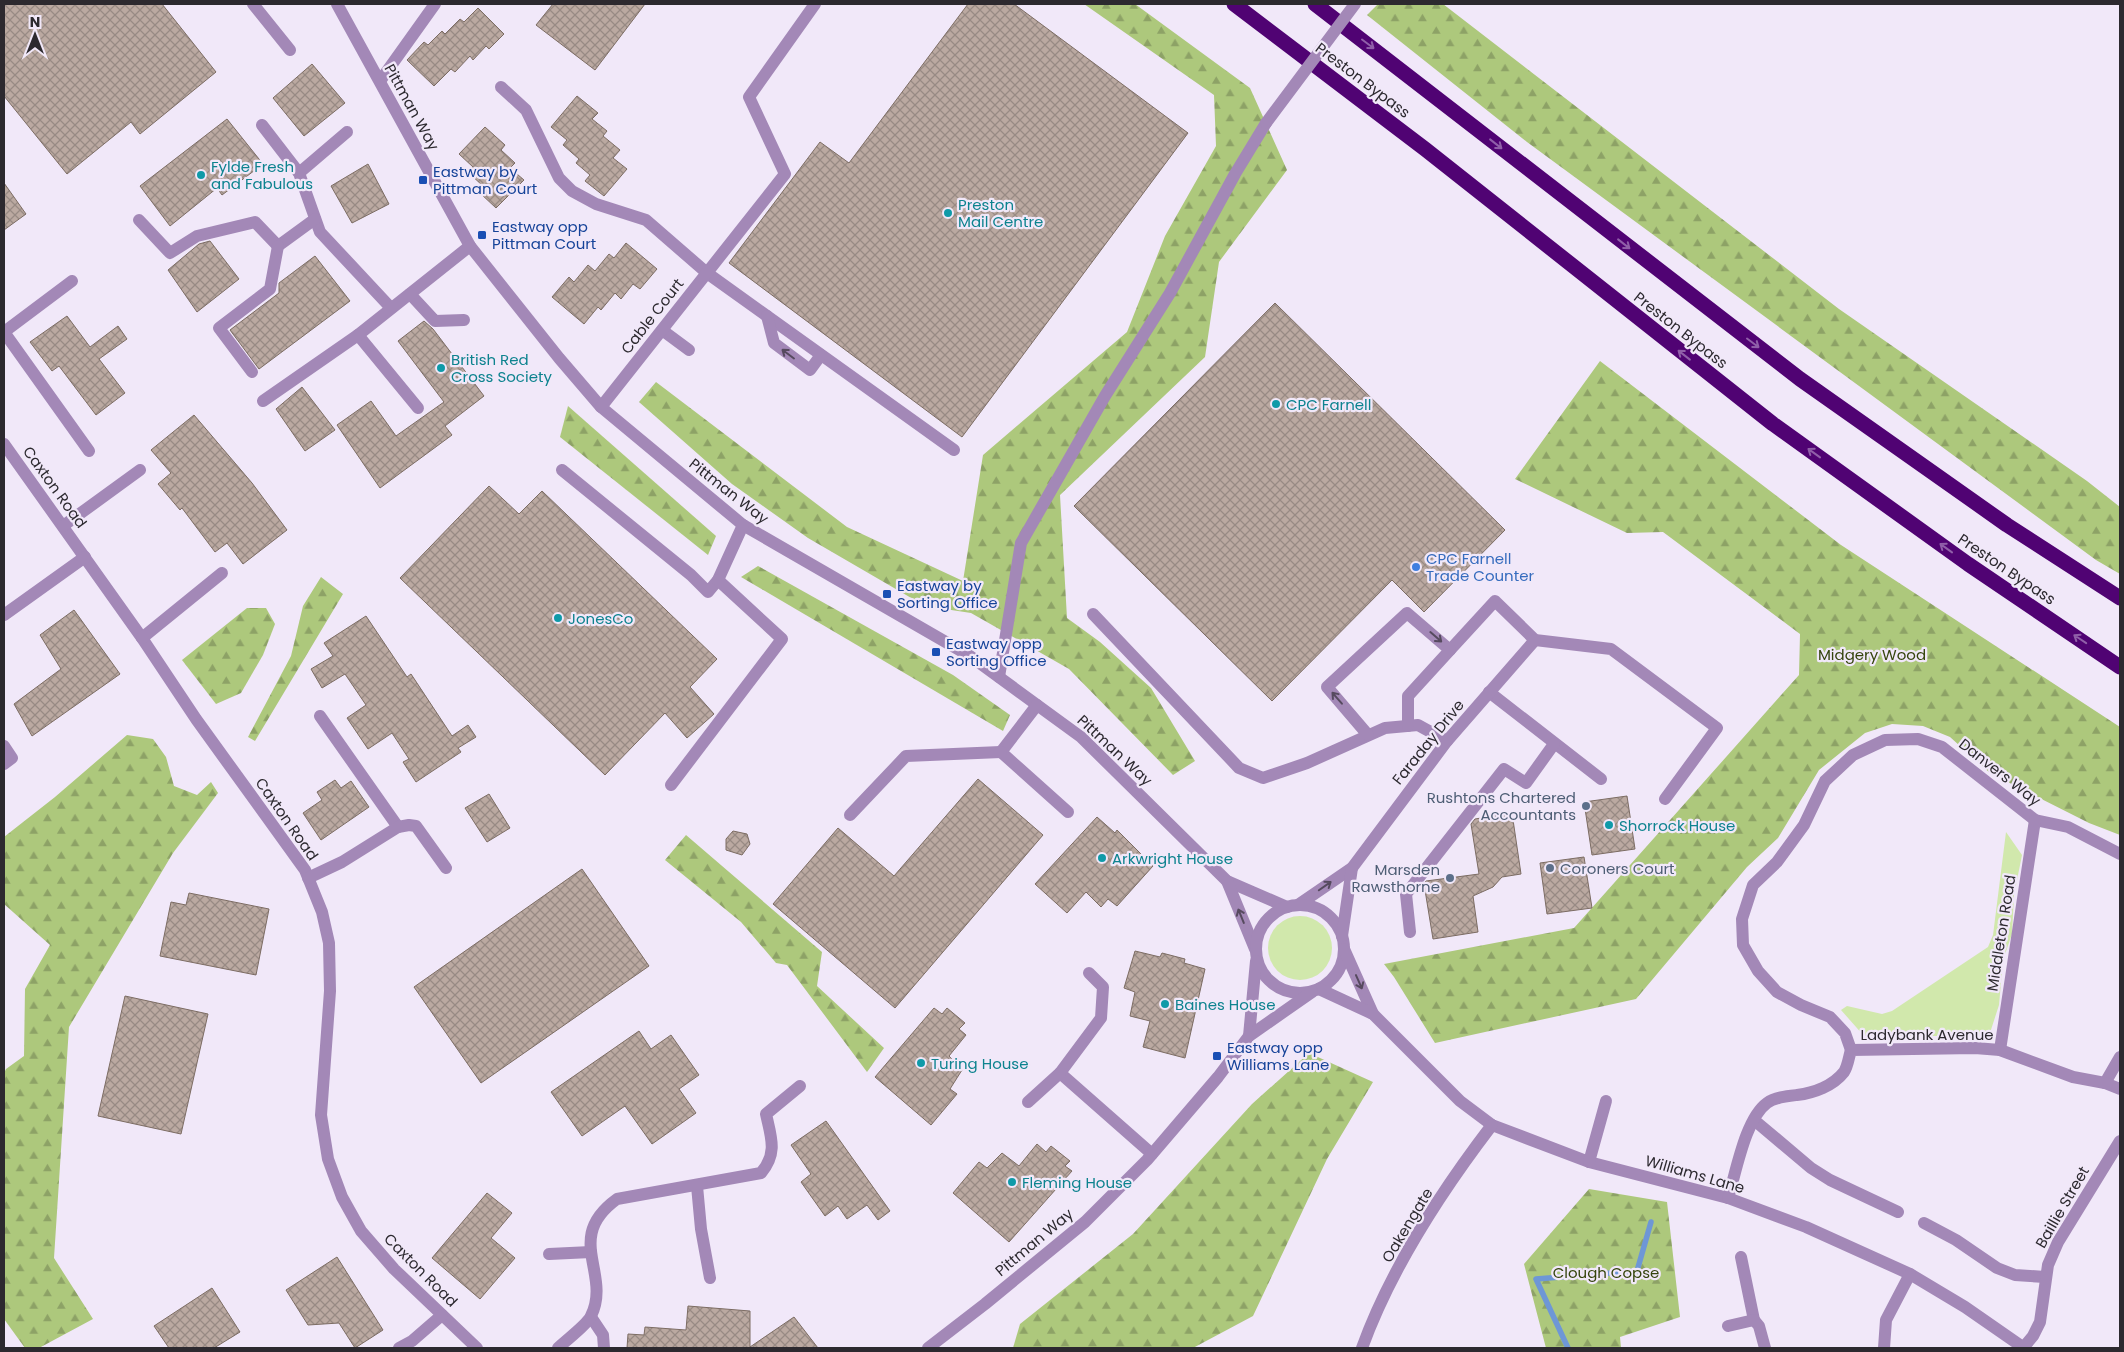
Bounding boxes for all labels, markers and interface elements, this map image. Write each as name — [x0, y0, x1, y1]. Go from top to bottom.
north arrow — [10, 10, 60, 60]
text: N — [30, 12, 40, 32]
street label: Preston Bypass — [1311, 37, 1415, 123]
one-way arrow — [1361, 38, 1374, 49]
street label: Pittman Way — [380, 60, 445, 154]
one-way arrow — [1490, 138, 1503, 149]
place label: Fylde Fresh and Fabulous — [211, 156, 313, 194]
place label: Eastway by Pittman Court — [433, 161, 537, 199]
marker: Fylde Fresh and Fabulous — [195, 169, 207, 181]
marker: Eastway by Pittman Court — [417, 174, 429, 186]
place label: Preston Mail Centre — [958, 194, 1043, 232]
marker: Preston Mail Centre — [942, 207, 954, 219]
place label: Eastway opp Pittman Court — [492, 216, 596, 254]
marker: Eastway opp Pittman Court — [476, 229, 488, 241]
one-way arrow — [1617, 239, 1631, 249]
street label: Cable Court — [616, 274, 688, 358]
street label: Preston Bypass — [1630, 287, 1732, 373]
one-way arrow — [1746, 337, 1759, 348]
place label: British Red Cross Society — [451, 349, 552, 387]
one-way arrow — [781, 349, 795, 359]
one-way arrow — [1678, 349, 1691, 360]
marker: British Red Cross Society — [435, 362, 447, 374]
place label: CPC Farnell — [1286, 394, 1371, 415]
marker: CPC Farnell — [1270, 398, 1282, 410]
street label: Caxton Road — [18, 442, 92, 532]
one-way arrow — [1807, 448, 1821, 458]
street label: Pittman Way — [685, 453, 774, 529]
street label: Preston Bypass — [1954, 529, 2060, 610]
one-way arrow — [1939, 543, 1953, 553]
place label: CPC Farnell Trade Counter — [1426, 548, 1534, 586]
marker: CPC Farnell Trade Counter — [1410, 561, 1422, 573]
place label: Eastway by Sorting Office — [897, 575, 998, 613]
marker: Eastway by Sorting Office — [881, 588, 893, 600]
place label: JonesCo — [568, 608, 633, 629]
marker: JonesCo — [552, 612, 564, 624]
one-way arrow — [1429, 631, 1442, 643]
place label: Eastway opp Sorting Office — [946, 633, 1047, 671]
one-way arrow — [2073, 634, 2087, 645]
park label: Midgery Wood — [1818, 644, 1926, 665]
marker: Eastway opp Sorting Office — [930, 646, 942, 658]
one-way arrow — [1331, 692, 1342, 705]
street label: Faraday Drive — [1387, 695, 1469, 789]
street label: Pittman Way — [1073, 710, 1158, 791]
street label: Danvers Way — [1955, 733, 2046, 811]
street label: Caxton Road — [251, 773, 323, 865]
place label: Rushtons Chartered Accountants — [1427, 787, 1576, 825]
marker: Rushtons Chartered Accountants — [1580, 800, 1592, 812]
place label: Shorrock House — [1619, 815, 1735, 836]
marker: Shorrock House — [1603, 819, 1615, 831]
place label: Arkwright House — [1112, 848, 1233, 869]
marker: Arkwright House — [1096, 852, 1108, 864]
place label: Coroners Court — [1560, 858, 1675, 879]
place label: Marsden Rawsthorne — [1351, 859, 1440, 897]
marker: Coroners Court — [1544, 862, 1556, 874]
marker: Marsden Rawsthorne — [1444, 872, 1456, 884]
street label: Middleton Road — [1981, 873, 2021, 993]
one-way arrow — [1318, 881, 1332, 891]
one-way arrow — [1236, 909, 1246, 924]
one-way arrow — [1355, 974, 1364, 989]
place label: Baines House — [1175, 994, 1275, 1015]
marker: Baines House — [1159, 998, 1171, 1010]
street label: Ladybank Avenue — [1860, 1024, 1994, 1045]
place label: Eastway opp Williams Lane — [1227, 1037, 1329, 1075]
marker: Eastway opp Williams Lane — [1211, 1050, 1223, 1062]
place label: Turing House — [931, 1053, 1028, 1074]
marker: Turing House — [915, 1057, 927, 1069]
street label: Williams Lane — [1643, 1150, 1747, 1198]
street label: Baillie Street — [2030, 1162, 2094, 1252]
place label: Fleming House — [1022, 1172, 1132, 1193]
marker: Fleming House — [1006, 1176, 1018, 1188]
street label: Oakengate — [1376, 1184, 1438, 1266]
street label: Pittman Way — [991, 1203, 1078, 1281]
street label: Caxton Road — [379, 1228, 463, 1312]
park label: Clough Copse — [1553, 1262, 1659, 1283]

